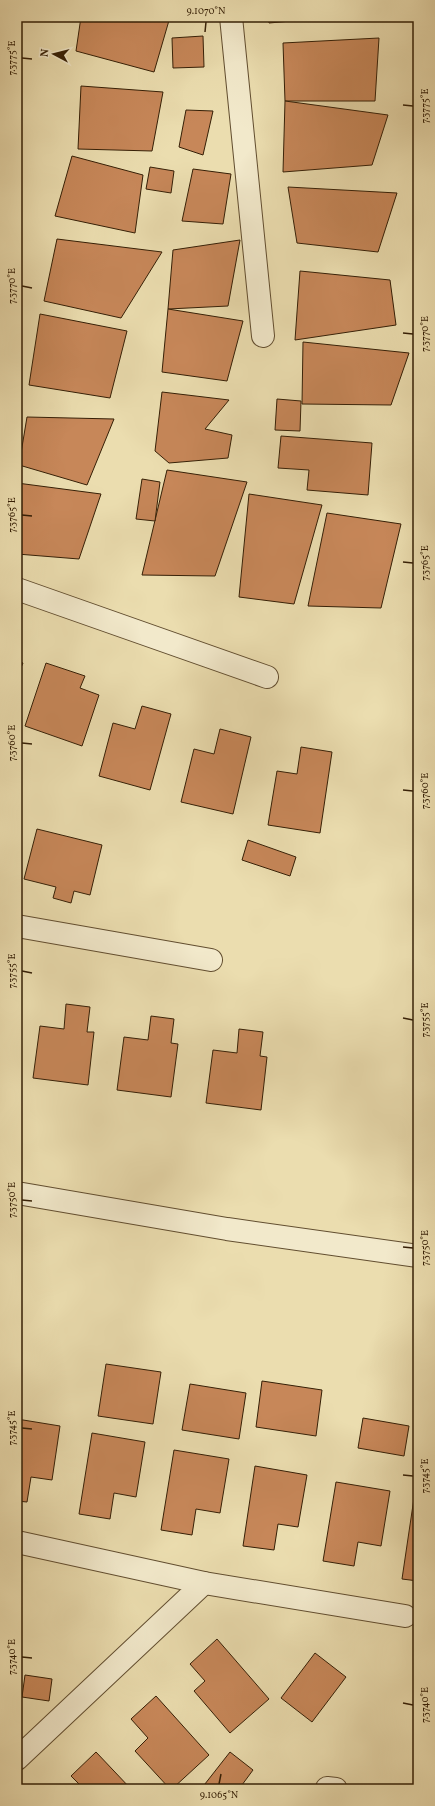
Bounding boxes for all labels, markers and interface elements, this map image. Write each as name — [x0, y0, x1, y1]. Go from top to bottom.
text: 9.1070°N — [187, 4, 226, 18]
north arrow — [34, 34, 74, 74]
text: 7.3775°E — [5, 40, 19, 76]
text: N — [38, 48, 53, 58]
text: 7.3775°E — [418, 88, 432, 124]
text: 7.3770°E — [5, 268, 19, 304]
text: 7.3770°E — [418, 316, 432, 352]
text: 7.3765°E — [5, 497, 19, 533]
text: 7.3765°E — [418, 545, 432, 581]
text: 7.3760°E — [5, 725, 19, 761]
text: 7.3760°E — [418, 773, 432, 809]
text: 7.3755°E — [5, 953, 19, 989]
text: 7.3755°E — [418, 1002, 432, 1038]
text: 7.3750°E — [5, 1182, 19, 1218]
text: 7.3750°E — [418, 1230, 432, 1266]
text: 7.3745°E — [5, 1410, 19, 1446]
text: 7.3745°E — [418, 1458, 432, 1494]
text: 7.3740°E — [5, 1639, 19, 1675]
text: 7.3740°E — [418, 1687, 432, 1723]
text: 9.1065°N — [200, 1788, 239, 1802]

